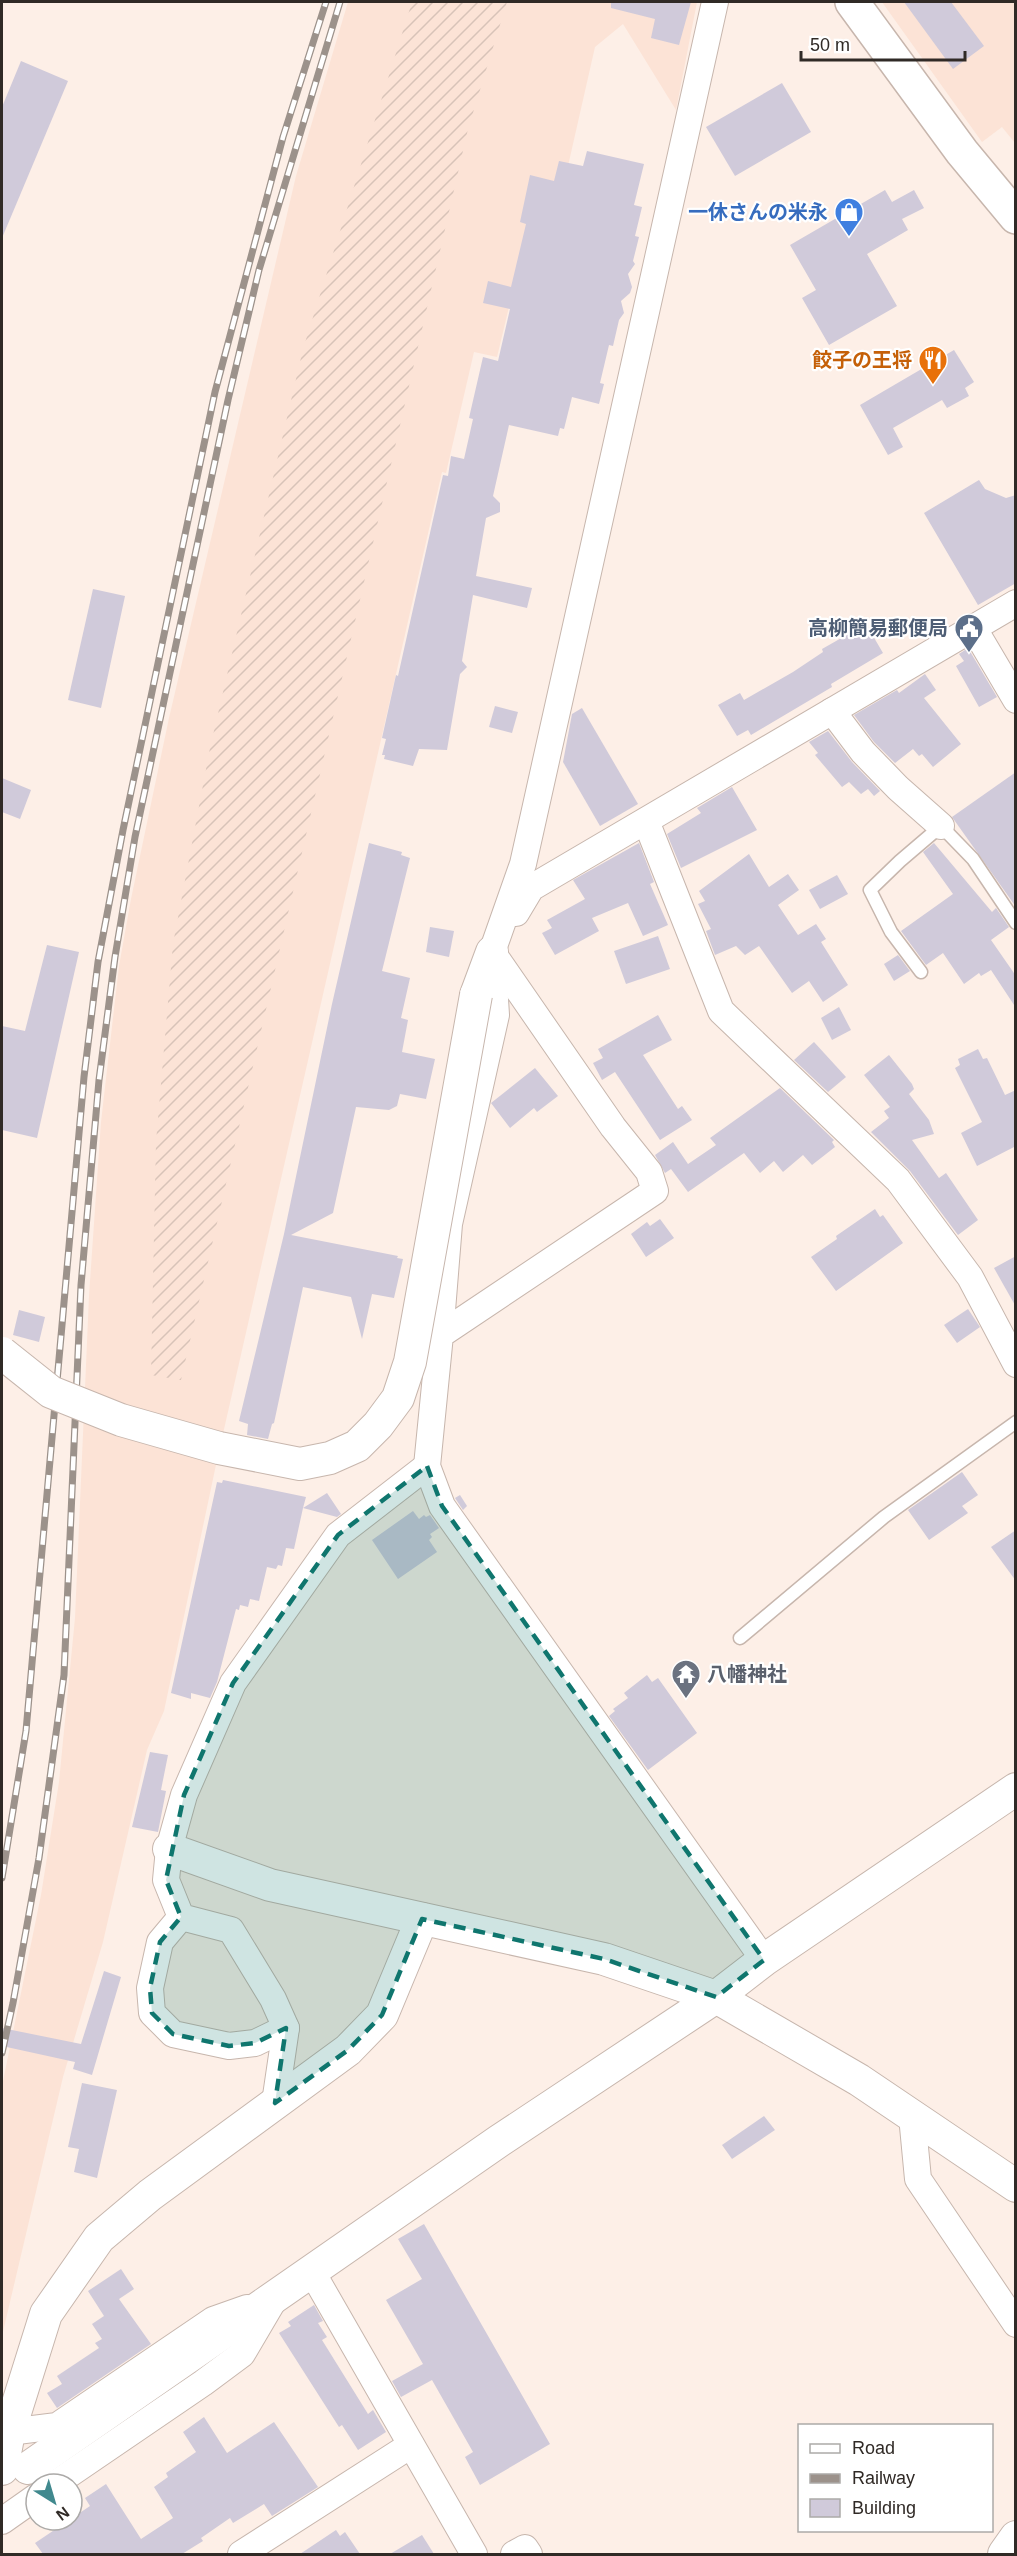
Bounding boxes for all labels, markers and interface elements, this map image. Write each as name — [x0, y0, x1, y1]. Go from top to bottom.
scale bar — [801, 24, 964, 62]
text: 50 m — [810, 35, 850, 55]
shop icon: 一休さんの米永 — [833, 196, 865, 238]
place label: 一休さんの米永 — [688, 201, 828, 223]
restaurant icon: 餃子の王将 — [917, 344, 949, 386]
place label: 餃子の王将 — [812, 349, 912, 371]
public building icon: 高柳簡易郵便局 — [953, 612, 985, 654]
place label: 高柳簡易郵便局 — [808, 617, 948, 639]
temple icon: 八幡神社 — [670, 1658, 702, 1700]
place label: 八幡神社 — [707, 1663, 787, 1685]
legend — [798, 2424, 993, 2532]
text: Road — [852, 2438, 895, 2458]
text: Railway — [852, 2468, 915, 2488]
north arrow — [24, 2472, 84, 2532]
text: Building — [852, 2498, 916, 2518]
text: N — [53, 2503, 72, 2524]

